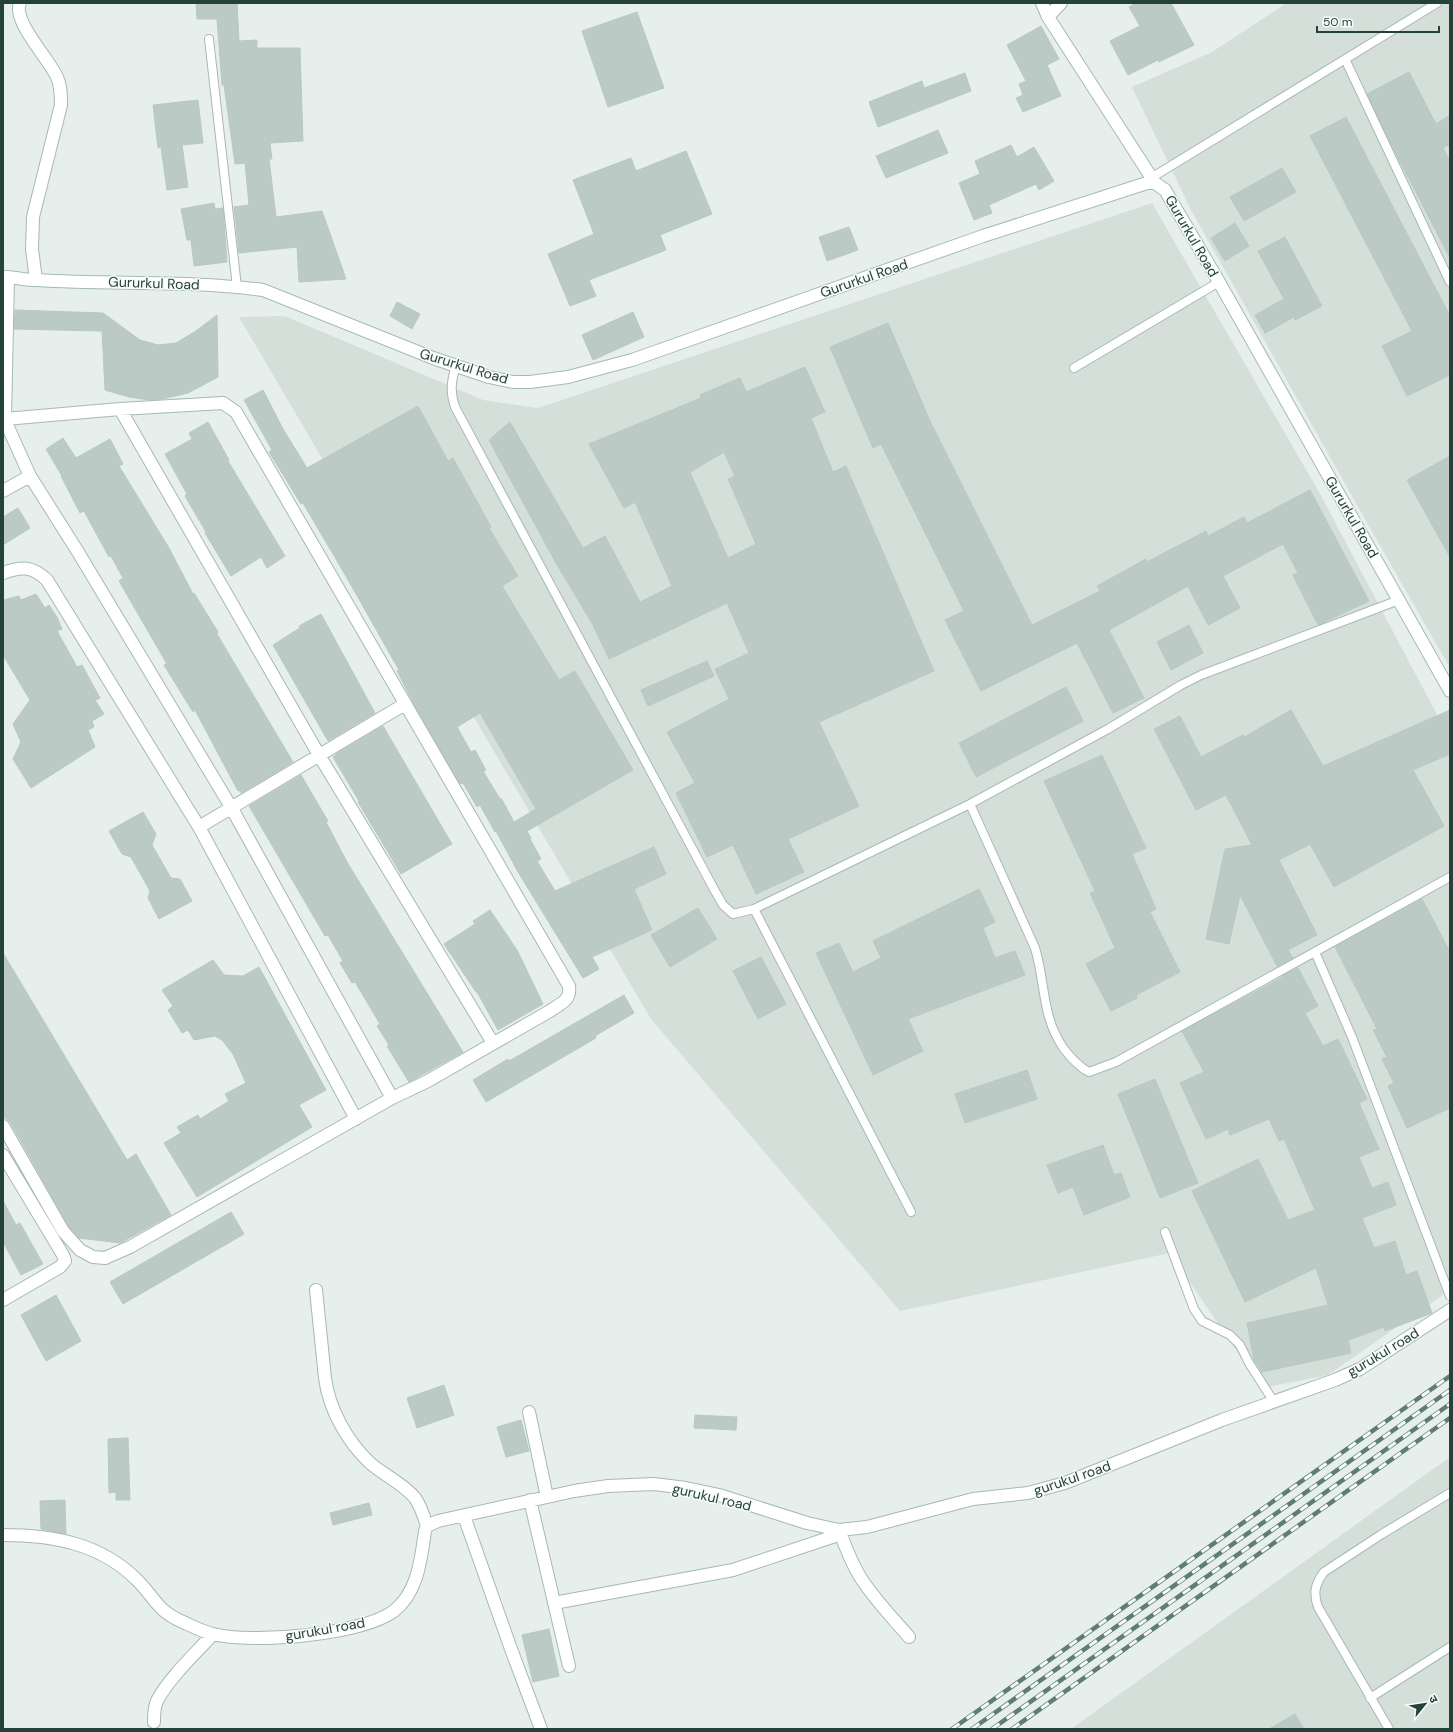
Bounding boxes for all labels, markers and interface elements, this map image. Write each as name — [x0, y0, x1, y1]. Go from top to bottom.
scale bar — [1317, 8, 1439, 34]
text: 50 m — [1323, 14, 1352, 30]
street label: Gururkul Road — [1161, 192, 1223, 280]
street label: Gururkul Road — [818, 255, 910, 301]
street label: Gururkul Road — [108, 272, 200, 294]
street label: Gururkul Road — [418, 344, 510, 388]
street label: Gururkul Road — [1321, 473, 1383, 561]
street label: gurukul road — [1344, 1324, 1422, 1380]
street label: gurukul road — [1031, 1456, 1113, 1500]
street label: gurukul road — [671, 1479, 753, 1515]
street label: gurukul road — [284, 1613, 366, 1645]
north arrow — [1405, 1684, 1445, 1724]
text: उ — [1426, 1693, 1442, 1706]

